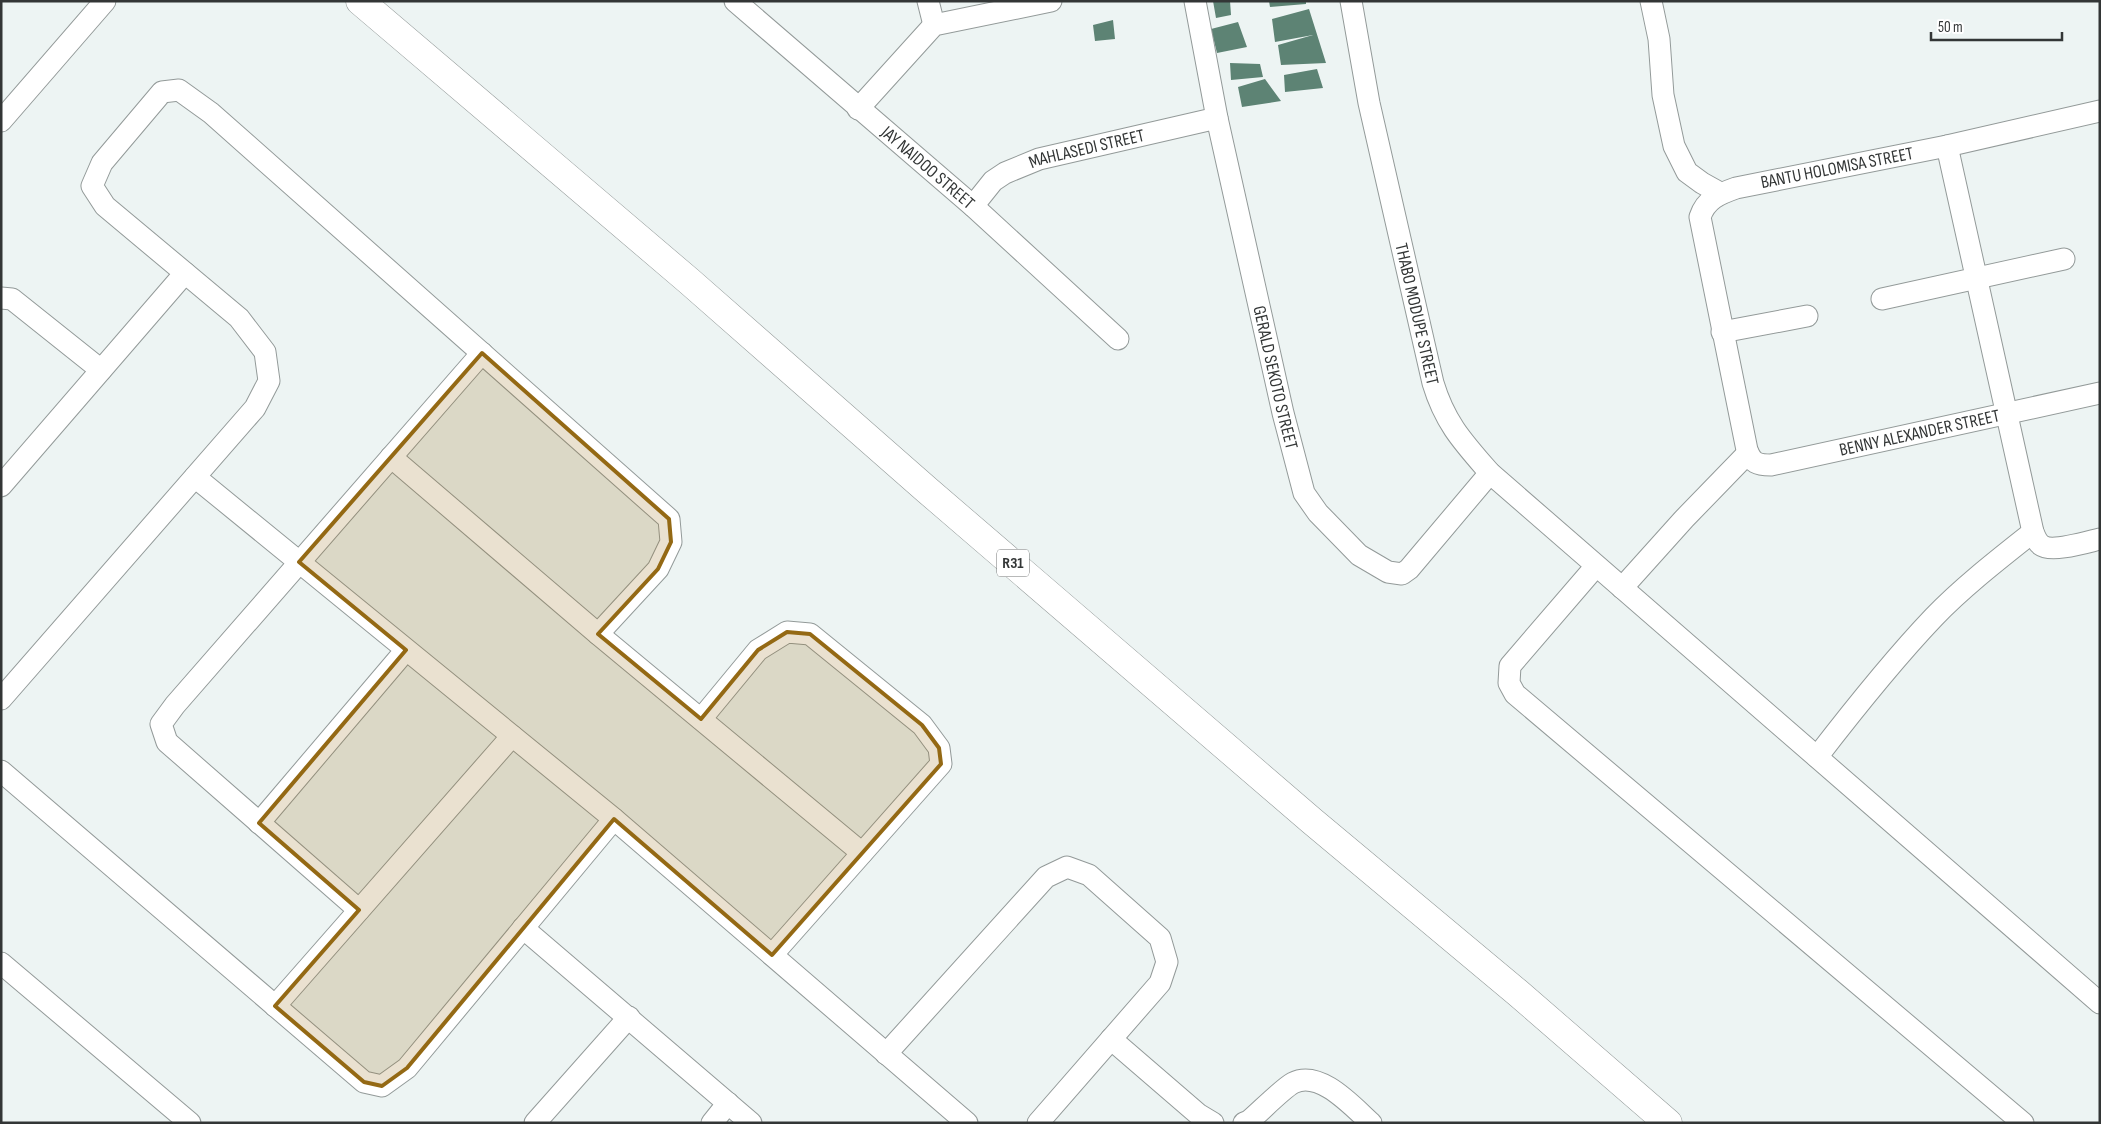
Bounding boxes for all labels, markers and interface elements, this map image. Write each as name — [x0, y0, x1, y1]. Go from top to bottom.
scale bar — [1931, 10, 2062, 42]
text: 50 m — [1938, 18, 1963, 37]
street label: JAY NAIDOO STREET — [876, 121, 979, 213]
street label: MAHLASEDI STREET — [1026, 125, 1146, 173]
street label: BANTU HOLOMISA STREET — [1759, 143, 1915, 193]
street label: THABO MODUPE STREET — [1391, 241, 1444, 387]
street label: GERALD SEKOTO STREET — [1249, 304, 1303, 451]
street label: BENNY ALEXANDER STREET — [1837, 405, 2001, 460]
road number: R31 — [997, 550, 1029, 576]

